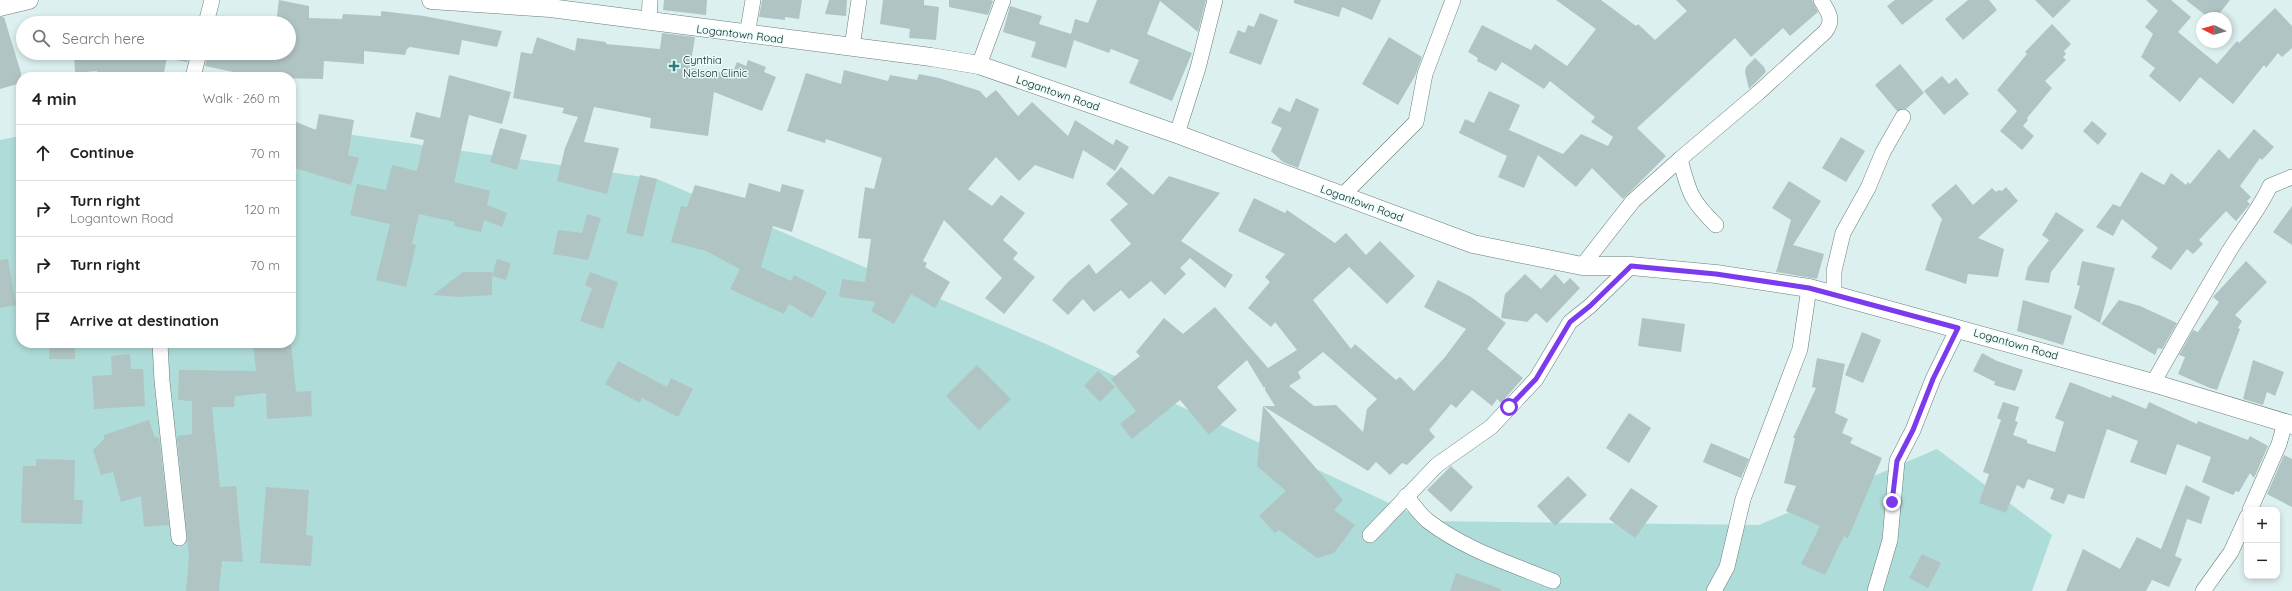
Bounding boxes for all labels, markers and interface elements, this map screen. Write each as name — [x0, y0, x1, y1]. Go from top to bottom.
north arrow — [2196, 12, 2232, 48]
search box — [16, 16, 296, 60]
street label: Logantown Road — [696, 22, 784, 46]
icon: search — [30, 27, 52, 49]
text: Search here — [62, 29, 145, 48]
place label: Cynthia Nelson Clinic — [683, 53, 748, 80]
marker: Cynthia Nelson Clinic — [668, 60, 680, 72]
street label: Logantown Road — [1014, 72, 1102, 114]
text: 4 min — [32, 88, 77, 109]
text: Walk · 260 m — [203, 90, 280, 106]
icon: ahead — [32, 142, 54, 164]
text: Continue — [70, 143, 134, 162]
text: 70 m — [250, 145, 280, 161]
street label: Logantown Road — [1318, 181, 1406, 225]
text: Turn right — [70, 191, 141, 210]
icon: right — [32, 198, 54, 220]
text: 120 m — [245, 201, 280, 217]
text: Logantown Road — [70, 210, 174, 226]
icon: right — [32, 254, 54, 276]
text: Turn right — [70, 255, 141, 274]
text: 70 m — [250, 257, 280, 273]
icon: arrive — [32, 310, 54, 332]
text: Arrive at destination — [70, 311, 219, 330]
street label: Logantown Road — [1972, 325, 2060, 363]
route start — [1500, 398, 1518, 416]
route end — [1883, 493, 1901, 511]
map controls — [2244, 507, 2280, 579]
button: + — [2244, 507, 2280, 543]
button: − — [2244, 543, 2280, 579]

